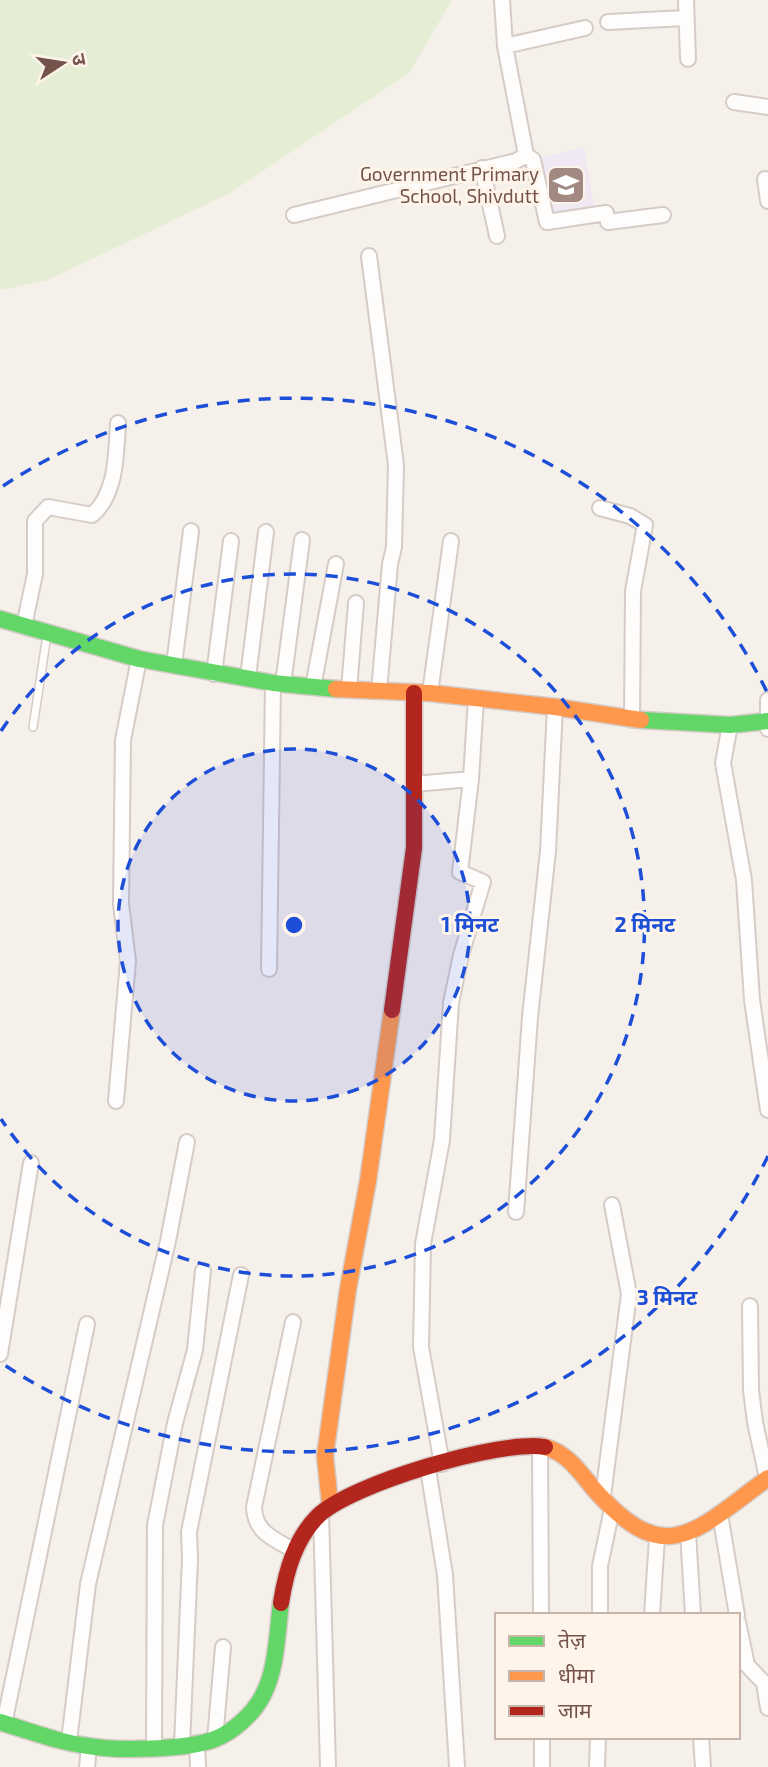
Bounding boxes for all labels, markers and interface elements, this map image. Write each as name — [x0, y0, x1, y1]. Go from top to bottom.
north arrow — [28, 28, 98, 98]
text: उ — [68, 52, 93, 68]
place label: Government Primary School, Shivdutt — [360, 162, 539, 207]
school or university icon: Government Primary School, Shivdutt — [545, 164, 587, 206]
text: 1 मिनट — [441, 911, 500, 936]
text: 2 मिनट — [615, 911, 676, 936]
centre of rings — [282, 913, 306, 937]
text: 3 मिनट — [637, 1284, 698, 1309]
legend — [495, 1613, 740, 1739]
text: तेज़ — [558, 1627, 586, 1652]
text: धीमा — [558, 1662, 595, 1687]
text: जाम — [558, 1697, 592, 1722]

